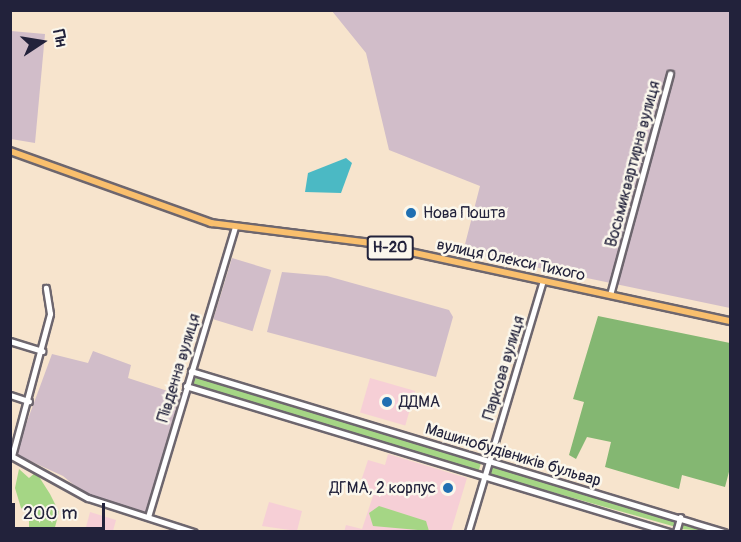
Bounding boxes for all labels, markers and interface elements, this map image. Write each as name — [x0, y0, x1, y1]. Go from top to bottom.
north arrow — [12, 12, 72, 72]
text: Пн — [48, 28, 71, 49]
street label: Восьмиквартирна вулиця — [602, 79, 664, 249]
place label: Нова Пошта — [423, 203, 505, 223]
marker: Нова Пошта — [404, 206, 418, 220]
street label: вулиця Олекси Тихого — [435, 235, 587, 285]
road number: Н-20 — [366, 236, 414, 260]
street label: Південна вулиця — [153, 311, 205, 425]
street label: Паркова вулиця — [479, 314, 529, 422]
place label: ДДМА — [399, 392, 440, 412]
marker: ДДМА — [380, 395, 394, 409]
street label: Машинобудівників бульвар — [423, 419, 603, 491]
place label: ДГМА, 2 корпус — [329, 478, 436, 498]
marker: ДГМА, 2 корпус — [441, 481, 455, 495]
scale bar — [15, 491, 108, 529]
text: 200 m — [23, 502, 78, 525]

